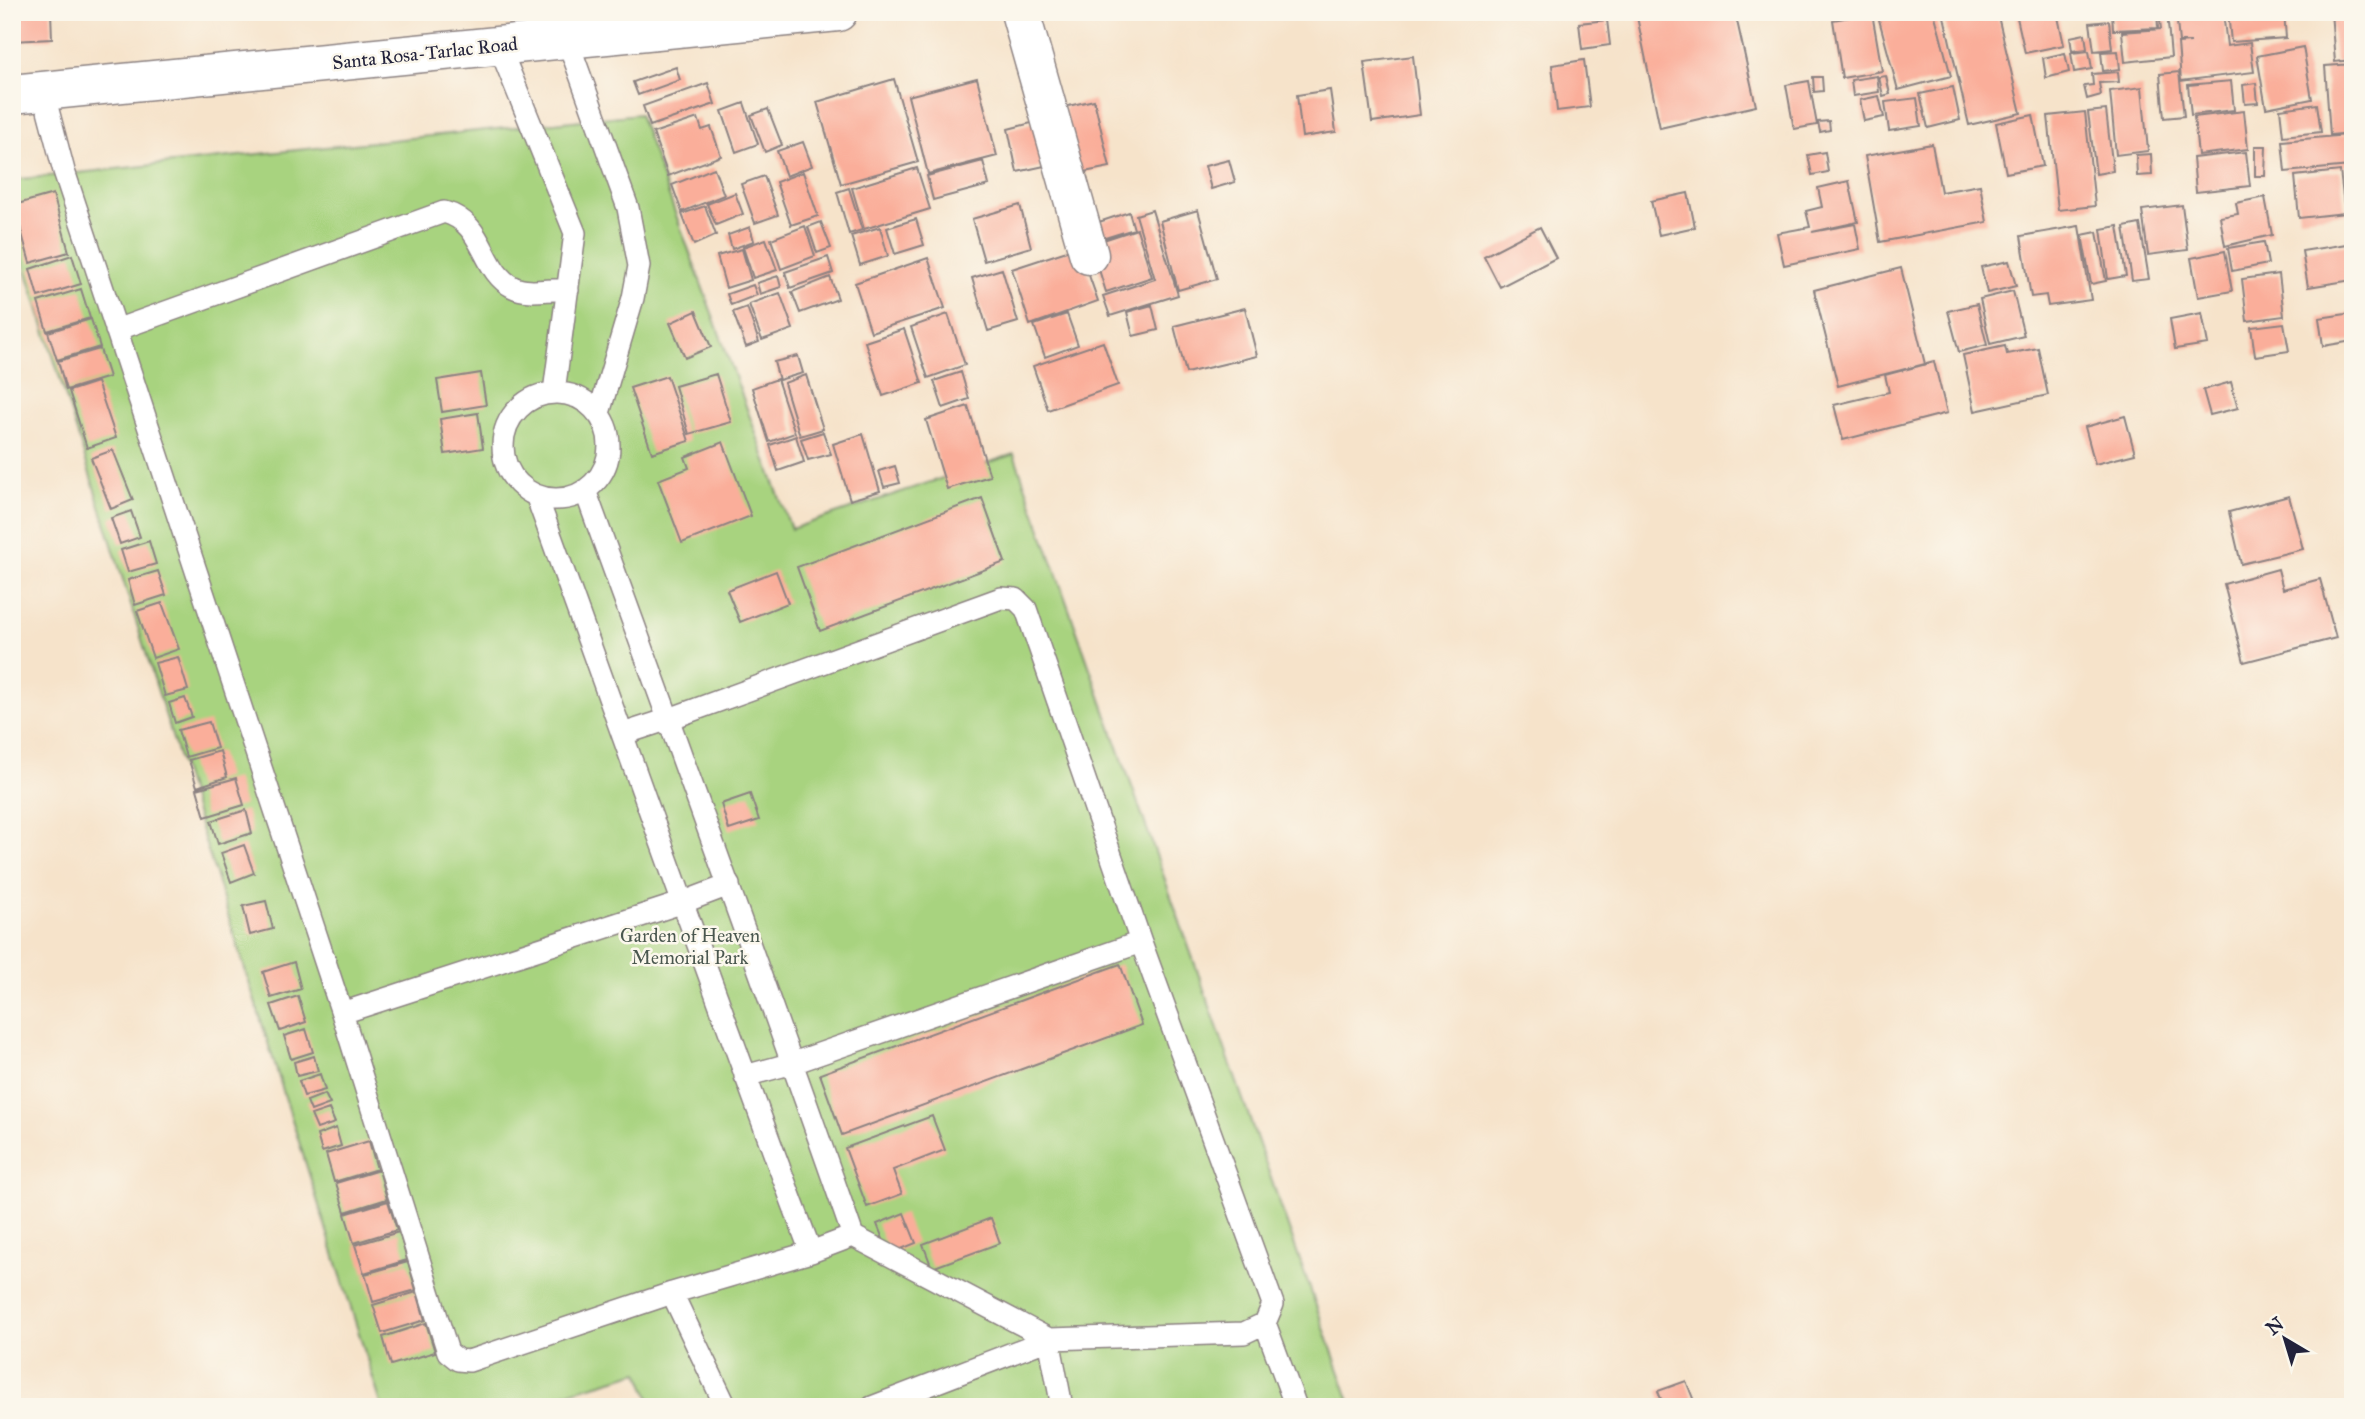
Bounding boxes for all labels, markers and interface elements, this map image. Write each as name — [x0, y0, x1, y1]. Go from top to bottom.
street label: Santa Rosa-Tarlac Road — [331, 32, 519, 74]
park label: Garden of Heaven Memorial Park — [620, 924, 760, 969]
north arrow — [2250, 1304, 2320, 1374]
text: N — [2261, 1312, 2288, 1340]

